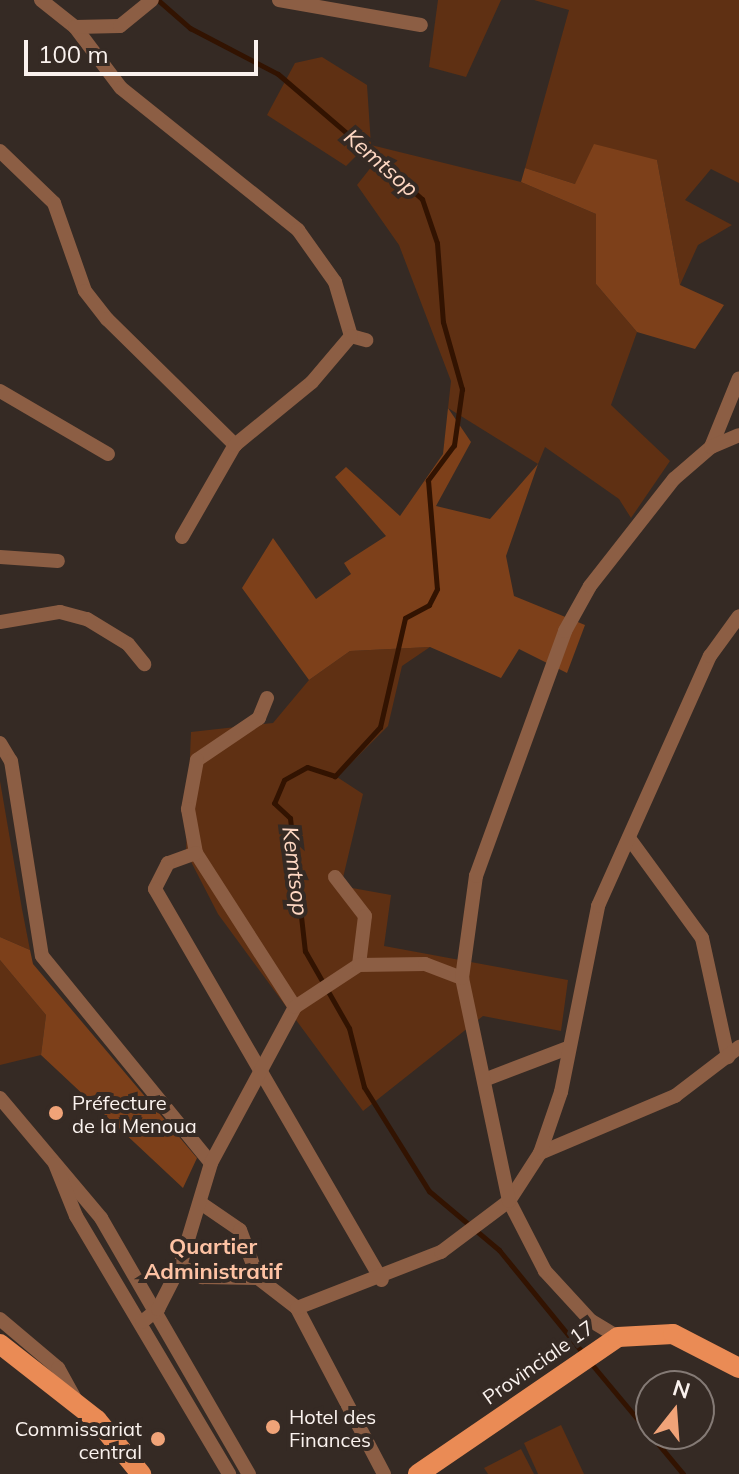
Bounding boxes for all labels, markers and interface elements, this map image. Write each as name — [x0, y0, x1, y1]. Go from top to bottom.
scale bar — [28, 24, 262, 74]
text: 100 m — [38, 39, 109, 69]
water label: Kemtsop — [339, 124, 423, 202]
water label: Kemtsop — [276, 825, 314, 917]
place label: Préfecture de la Menoua — [72, 1090, 197, 1137]
marker: Préfecture de la Menoua — [47, 1104, 65, 1122]
district label: Quartier Administratif — [144, 1233, 282, 1284]
street label: Provinciale 17 — [478, 1315, 598, 1409]
north arrow — [635, 1370, 715, 1450]
text: N — [669, 1373, 693, 1405]
place label: Hotel des Finances — [289, 1404, 376, 1451]
place label: Commissariat central — [15, 1416, 142, 1463]
marker: Hotel des Finances — [264, 1418, 282, 1436]
marker: Commissariat central — [149, 1430, 167, 1448]

